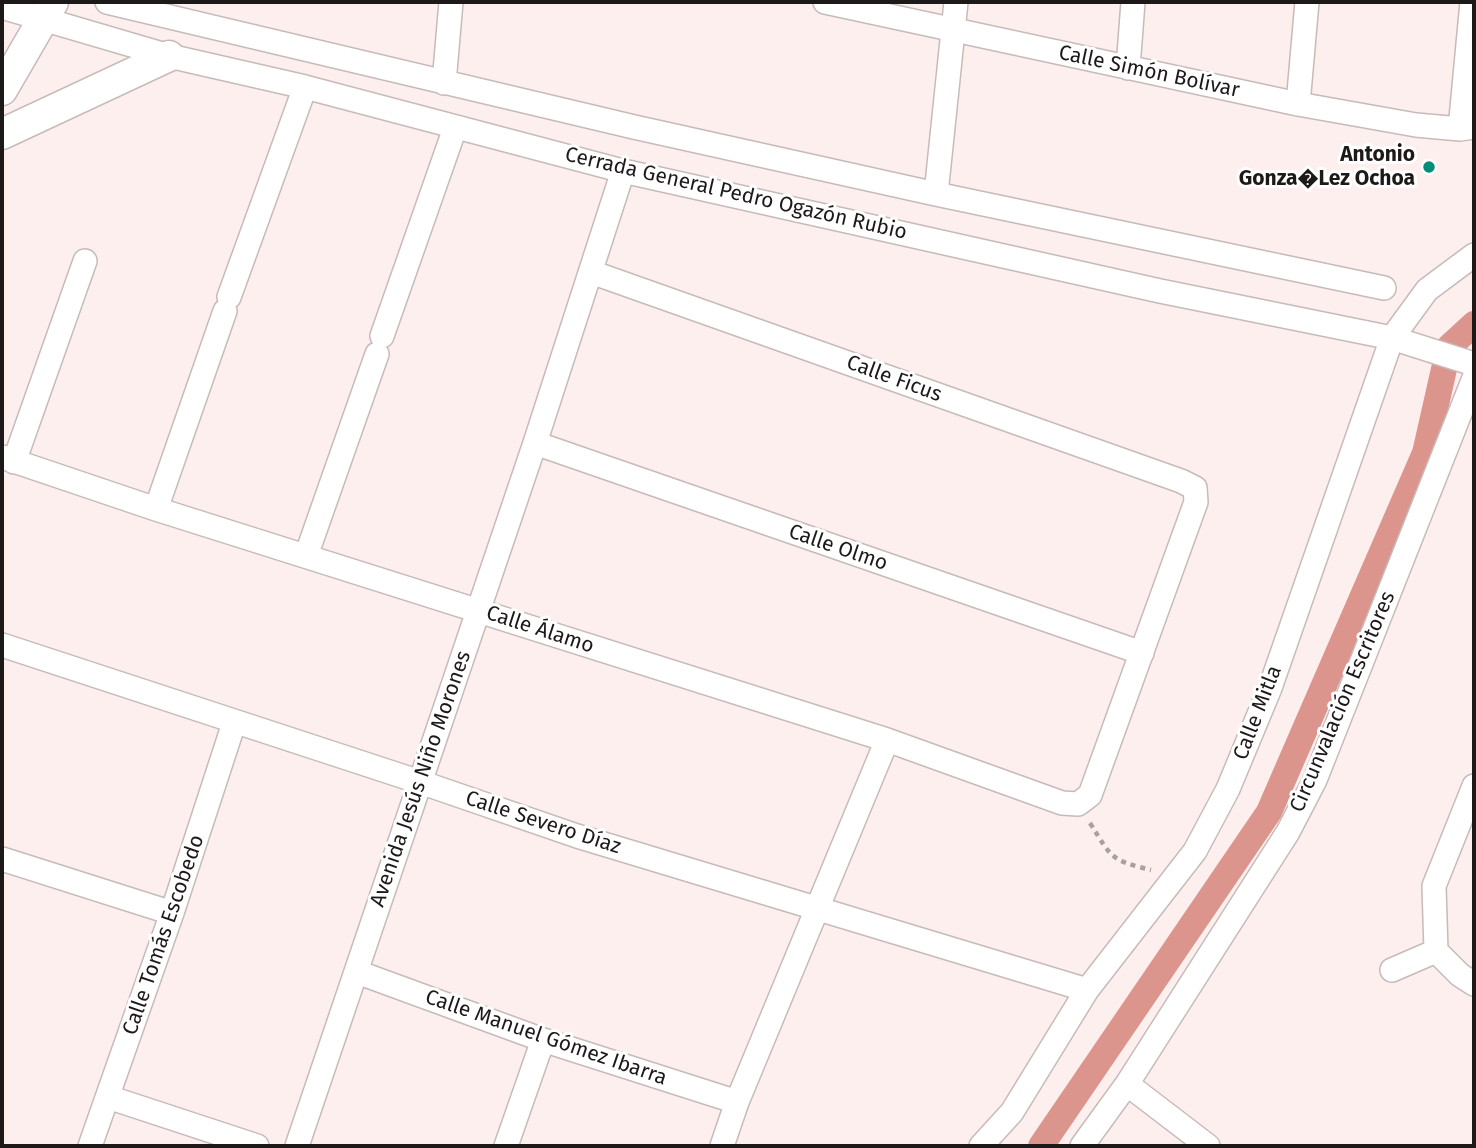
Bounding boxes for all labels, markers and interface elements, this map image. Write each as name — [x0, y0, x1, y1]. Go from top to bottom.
street label: Calle Simón Bolívar — [1056, 41, 1242, 103]
street label: Cerrada General Pedro Ogazón Rubio — [563, 142, 909, 246]
place label: Antonio Gonza�Lez Ochoa — [1239, 142, 1415, 192]
marker: Antonio Gonza�Lez Ochoa — [1421, 159, 1437, 175]
street label: Calle Ficus — [843, 350, 945, 408]
street label: Calle Olmo — [785, 519, 891, 577]
street label: Circunvalación Escritores — [1285, 588, 1401, 816]
street label: Calle Álamo — [483, 601, 597, 659]
street label: Avenida Jesús Niño Morones — [365, 648, 477, 910]
street label: Calle Mitla — [1228, 662, 1288, 764]
street label: Calle Severo Díaz — [462, 786, 624, 860]
street label: Calle Tomás Escobedo — [118, 832, 210, 1038]
street label: Calle Manuel Gómez Ibarra — [422, 985, 670, 1091]

